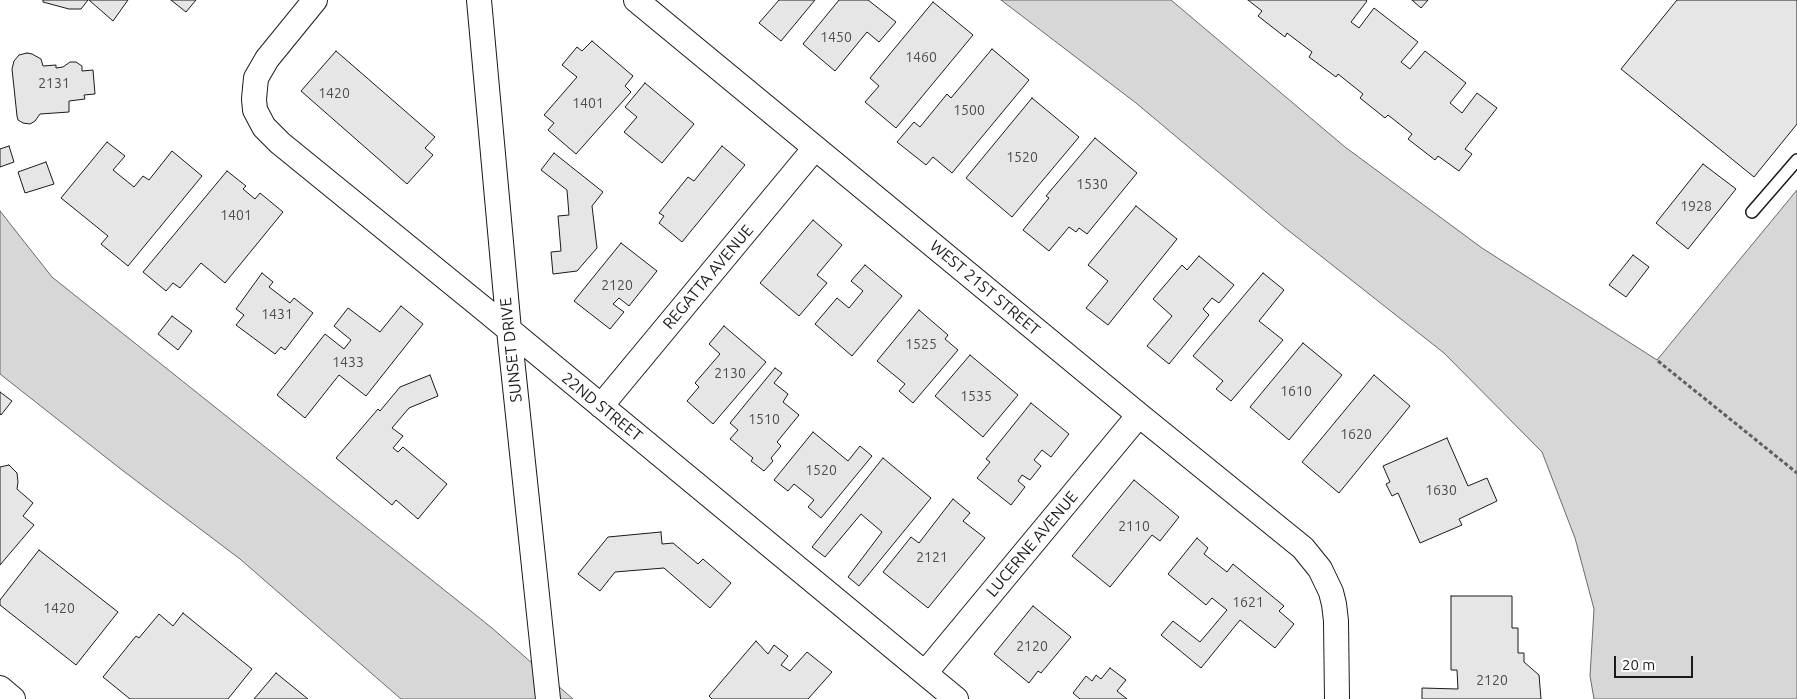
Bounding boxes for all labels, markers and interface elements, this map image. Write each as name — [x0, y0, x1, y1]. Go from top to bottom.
house number: 1450 — [820, 29, 852, 45]
house number: 1460 — [905, 49, 937, 65]
house number: 2131 — [38, 75, 70, 91]
house number: 1420 — [318, 85, 350, 101]
house number: 1401 — [572, 95, 604, 111]
house number: 1500 — [953, 102, 985, 118]
house number: 1520 — [1006, 149, 1038, 165]
house number: 1530 — [1076, 176, 1108, 192]
house number: 1928 — [1680, 198, 1712, 214]
house number: 1401 — [220, 207, 252, 223]
street label: REGATTA AVENUE — [659, 221, 757, 333]
street label: WEST 21ST STREET — [926, 236, 1044, 340]
house number: 2120 — [601, 277, 633, 293]
street label: SUNSET DRIVE — [496, 297, 526, 403]
house number: 1431 — [261, 306, 293, 322]
house number: 1525 — [905, 336, 937, 352]
house number: 1433 — [332, 354, 364, 370]
house number: 2130 — [714, 365, 746, 381]
street label: 22ND STREET — [558, 369, 646, 445]
house number: 1610 — [1280, 383, 1312, 399]
house number: 1535 — [960, 388, 992, 404]
house number: 1510 — [748, 411, 780, 427]
house number: 1620 — [1340, 426, 1372, 442]
house number: 1520 — [805, 462, 837, 478]
house number: 1630 — [1425, 482, 1457, 498]
street label: LUCERNE AVENUE — [982, 487, 1082, 601]
house number: 2110 — [1118, 518, 1150, 534]
house number: 2121 — [916, 549, 948, 565]
house number: 1621 — [1232, 594, 1264, 610]
house number: 1420 — [43, 600, 75, 616]
house number: 2120 — [1016, 638, 1048, 654]
scale bar — [1617, 646, 1696, 678]
text: 20 m — [1622, 656, 1655, 673]
house number: 2120 — [1476, 672, 1508, 688]

